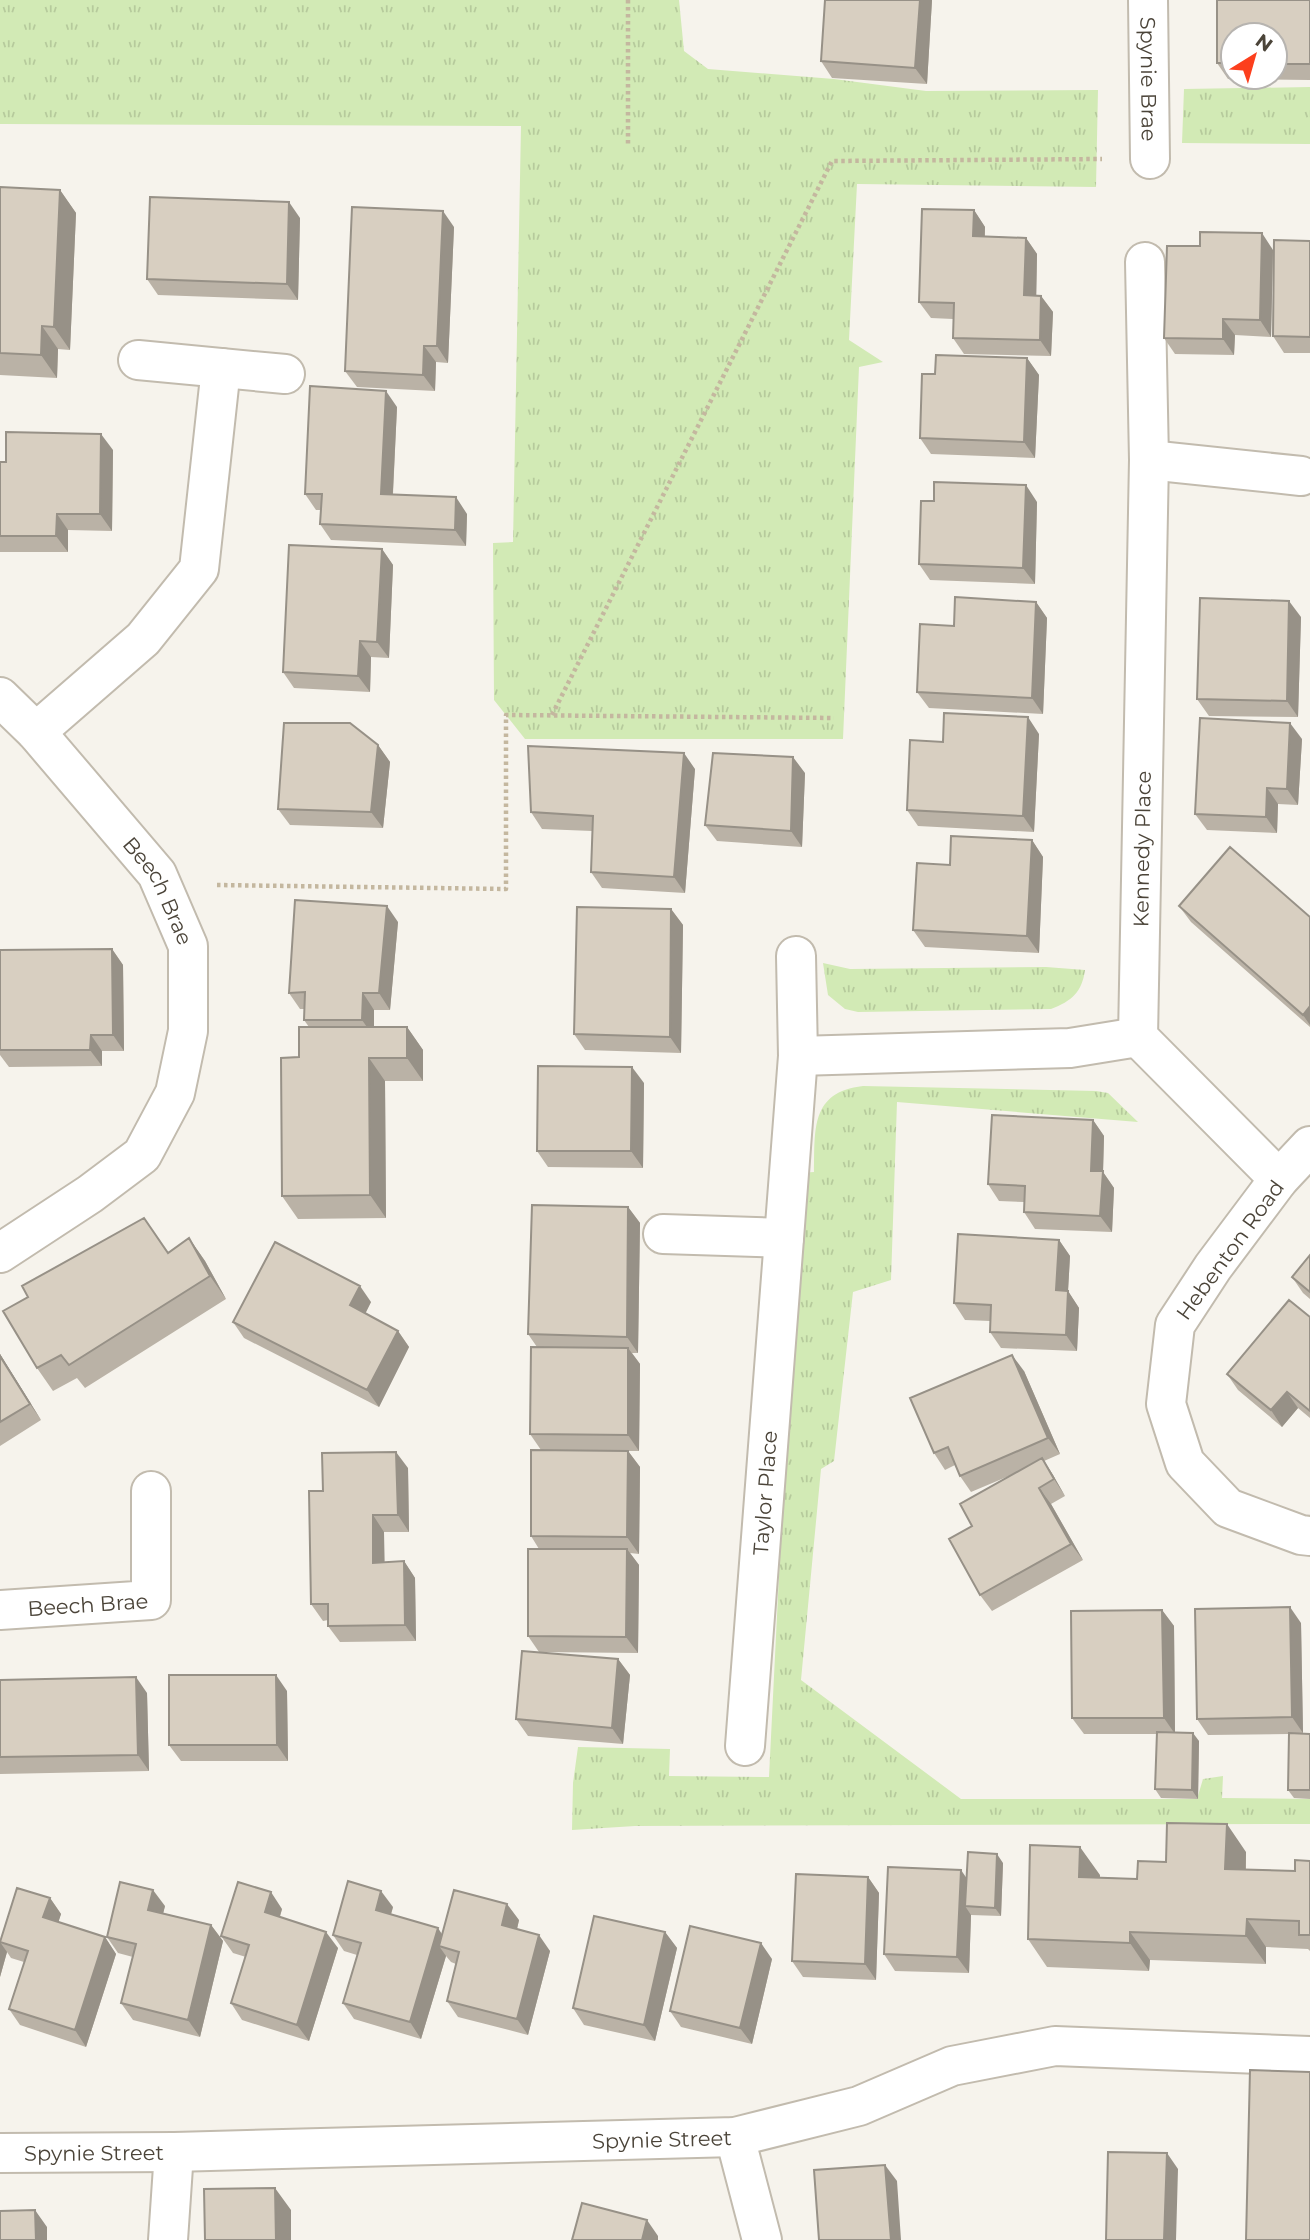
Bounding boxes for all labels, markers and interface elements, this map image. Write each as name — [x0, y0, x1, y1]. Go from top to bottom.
street label: Spynie Brae — [1136, 16, 1162, 142]
north arrow — [1219, 21, 1289, 91]
text: N — [1251, 29, 1277, 57]
street label: Kennedy Place — [1128, 770, 1156, 928]
street label: Beech Brae — [118, 831, 198, 949]
street label: Hebenton Road — [1171, 1175, 1289, 1325]
street label: Taylor Place — [747, 1429, 782, 1556]
street label: Beech Brae — [27, 1588, 149, 1621]
street label: Spynie Street — [592, 2125, 732, 2153]
street label: Spynie Street — [24, 2140, 164, 2165]

